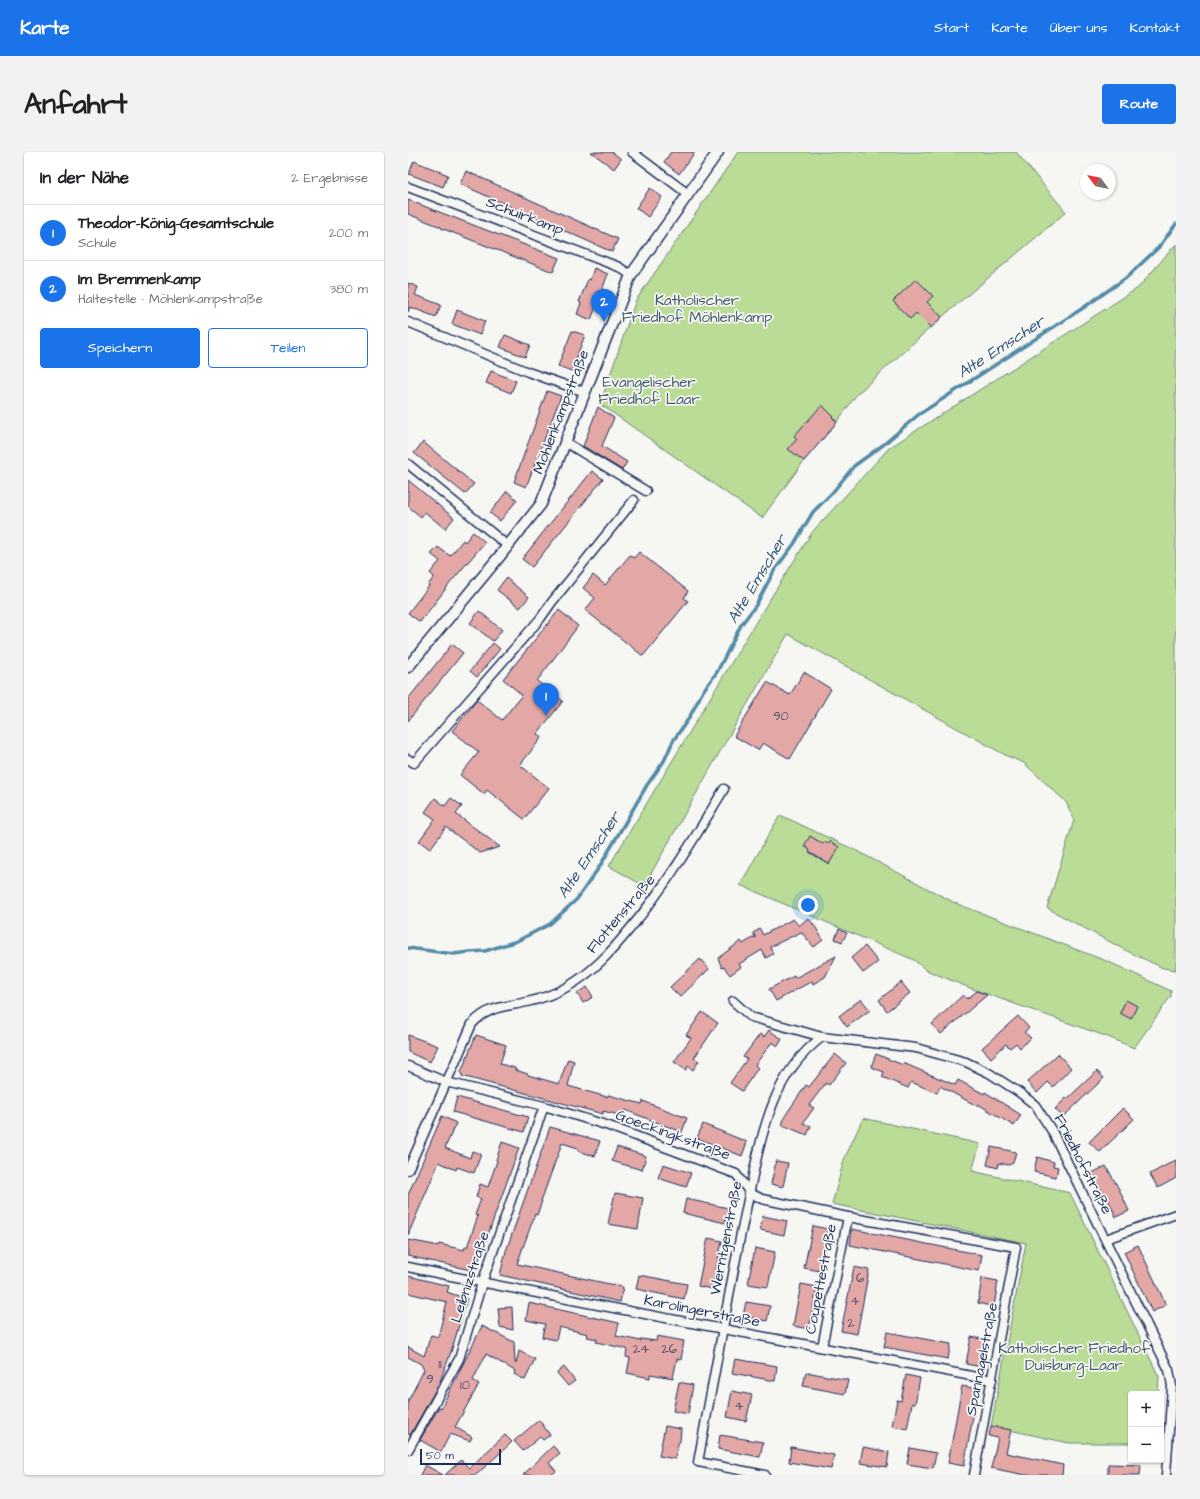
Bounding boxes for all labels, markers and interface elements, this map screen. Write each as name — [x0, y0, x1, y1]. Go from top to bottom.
text: Karte — [20, 15, 70, 42]
text: Start — [934, 18, 969, 38]
text: Karte — [991, 18, 1028, 38]
text: Über uns — [1050, 18, 1108, 38]
text: Kontakt — [1130, 18, 1180, 38]
button: Route — [1102, 84, 1176, 124]
text: Anfahrt — [24, 85, 127, 124]
north arrow — [1080, 164, 1116, 200]
text: In der Nähe — [40, 166, 129, 190]
text: 2 Ergebnisse — [291, 169, 368, 187]
street label: Schuirkamp — [483, 192, 567, 240]
text: Theodor-König-Gesamtschule — [78, 213, 274, 234]
text: 1 — [52, 224, 54, 242]
text: 200 m — [329, 224, 368, 242]
text: Schule — [78, 234, 117, 252]
text: Im Bremmenkamp — [78, 269, 201, 290]
text: 2 — [49, 280, 57, 298]
text: 380 m — [329, 280, 368, 298]
pin: 2 — [591, 289, 617, 322]
text: Haltestelle · Möhlenkampstraße — [78, 290, 263, 308]
park label: Katholischer Friedhof Möhlenkamp — [622, 290, 772, 328]
water label: Alte Emscher — [953, 309, 1051, 383]
button: Speichern — [40, 328, 200, 368]
button: Teilen — [208, 328, 368, 368]
street label: Möhlenkampstraße — [528, 347, 594, 477]
park label: Evangelischer Friedhof Laar — [598, 372, 700, 410]
water label: Alte Emscher — [722, 529, 793, 627]
pin: 1 — [533, 683, 559, 716]
house number: 90 — [773, 707, 789, 725]
water label: Alte Emscher — [552, 806, 627, 903]
street label: Flottenstraße — [582, 870, 660, 958]
your location — [798, 895, 818, 915]
street label: Goeckingkstraße — [612, 1104, 733, 1166]
street label: Friedhofstraße — [1049, 1110, 1117, 1218]
street label: Werntgenstraße — [705, 1179, 748, 1297]
street label: Coupettestraße — [800, 1222, 842, 1336]
street label: Leibnizstraße — [445, 1229, 495, 1325]
house number: 6 — [856, 1269, 864, 1287]
street label: Karolingerstraße — [642, 1289, 762, 1334]
house number: 4 — [851, 1292, 860, 1310]
street label: Spannagelstraße — [961, 1301, 1004, 1418]
house number: 2 — [847, 1314, 855, 1332]
park label: Katholischer Friedhof Duisburg-Laar — [998, 1338, 1150, 1377]
house number: 24 — [633, 1340, 649, 1358]
house number: 26 — [661, 1340, 677, 1358]
house number: 11 — [438, 1355, 442, 1373]
house number: 9 — [426, 1370, 434, 1388]
house number: 10 — [460, 1376, 470, 1394]
map controls — [1128, 1391, 1164, 1463]
button: + — [1128, 1391, 1164, 1427]
house number: 4 — [735, 1397, 744, 1415]
button: − — [1128, 1427, 1164, 1463]
scale bar — [420, 1447, 501, 1466]
text: 50 m — [426, 1448, 454, 1463]

